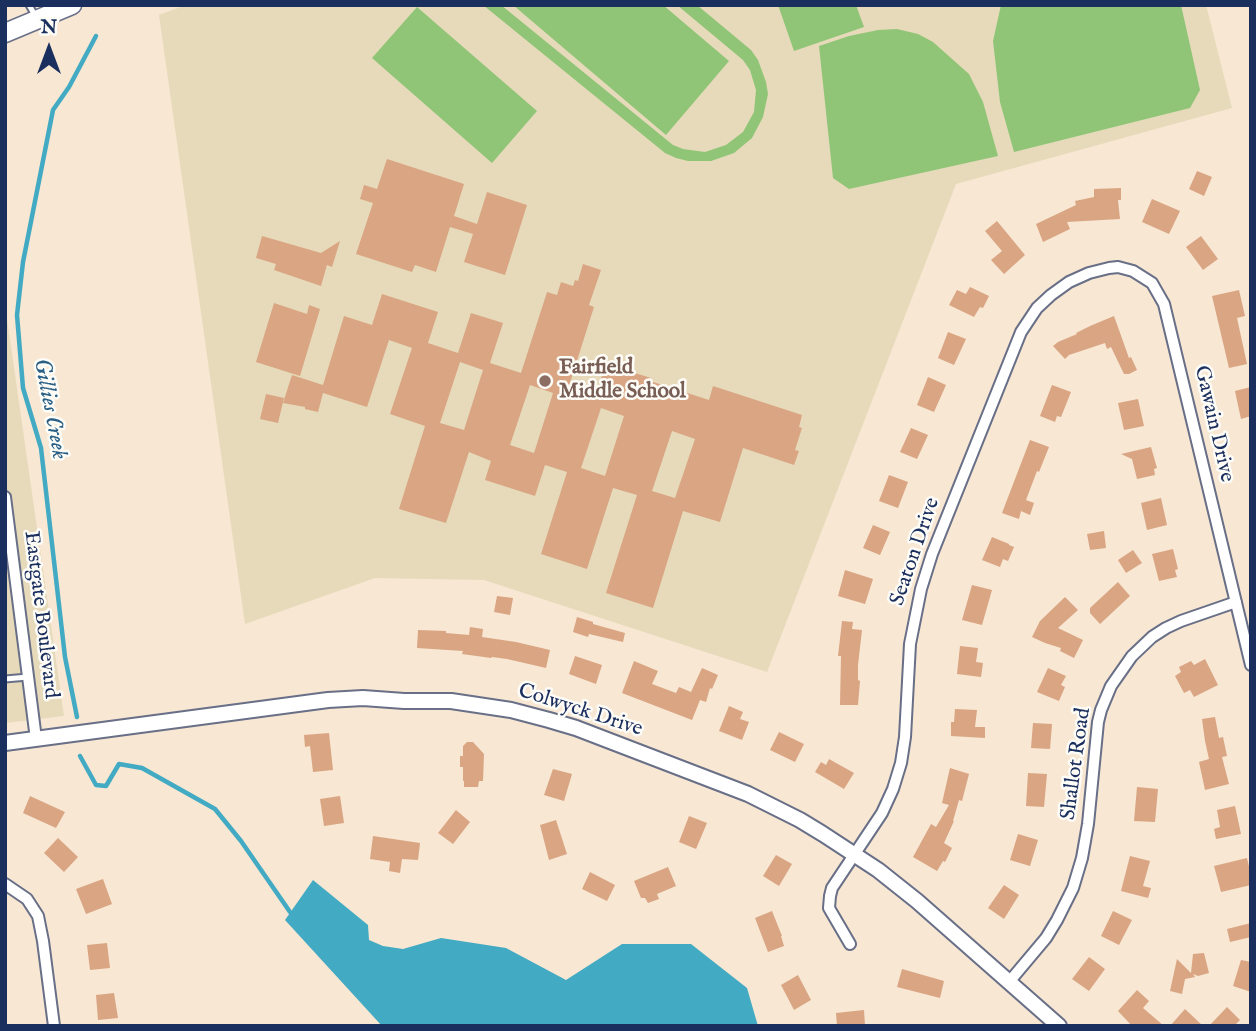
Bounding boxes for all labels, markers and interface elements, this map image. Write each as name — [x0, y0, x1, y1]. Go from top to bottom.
north arrow — [14, 14, 84, 84]
text: N — [41, 16, 57, 40]
water label: Gillies Creek — [26, 356, 72, 462]
place label: Fairfield Middle School — [559, 356, 686, 406]
street label: Gawain Drive — [1187, 363, 1239, 485]
marker: Fairfield Middle School — [537, 373, 553, 389]
street label: Seaton Drive — [886, 495, 946, 609]
street label: Eastgate Boulevard — [17, 530, 63, 700]
street label: Colwyck Drive — [515, 679, 645, 743]
street label: Shallot Road — [1057, 706, 1097, 822]

